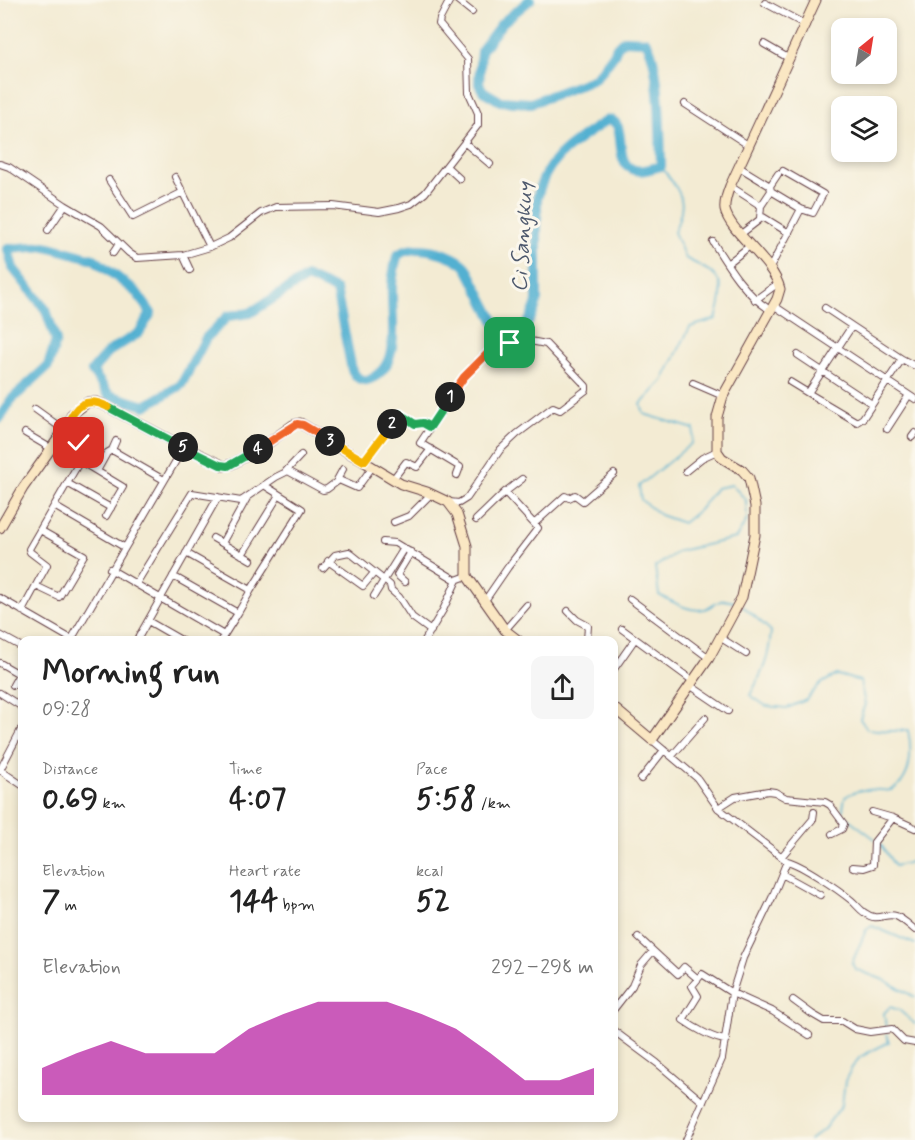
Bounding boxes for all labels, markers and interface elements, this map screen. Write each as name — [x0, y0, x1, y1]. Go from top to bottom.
north arrow — [831, 18, 897, 84]
map controls — [831, 18, 897, 162]
button: layers — [831, 96, 897, 162]
water label: Ci Sangkuy — [506, 180, 541, 293]
pin — [484, 317, 535, 368]
icon: arrive — [493, 326, 526, 359]
pin: 1 — [435, 382, 465, 412]
text: 1 — [446, 386, 454, 407]
pin: 2 — [377, 409, 407, 439]
text: 2 — [388, 413, 396, 434]
pin — [53, 417, 104, 468]
icon: check — [62, 426, 95, 459]
pin: 3 — [315, 426, 345, 456]
text: 3 — [326, 430, 334, 451]
pin: 5 — [168, 432, 198, 462]
pin: 4 — [243, 434, 273, 464]
text: 5 — [178, 436, 188, 457]
text: 4 — [253, 438, 263, 459]
text: Morning run — [42, 651, 220, 695]
button: share — [531, 656, 594, 719]
text: 09:28 — [42, 696, 91, 723]
text: Distance — [42, 759, 98, 780]
text: Time — [229, 759, 263, 780]
text: Pace — [416, 759, 448, 780]
text: 0.69 — [42, 780, 98, 819]
text: 4:07 — [229, 780, 286, 819]
text: 5:58 — [416, 780, 476, 819]
text: km — [98, 793, 126, 814]
text: /km — [476, 793, 511, 814]
text: Elevation — [42, 861, 105, 882]
text: Heart rate — [229, 861, 301, 882]
text: kcal — [416, 861, 443, 882]
text: 7 — [42, 882, 60, 921]
text: 144 — [229, 882, 278, 921]
text: 52 — [416, 882, 450, 921]
text: m — [60, 895, 77, 916]
text: bpm — [278, 895, 315, 916]
text: Elevation — [42, 954, 121, 981]
text: 292–298 m — [491, 954, 594, 981]

